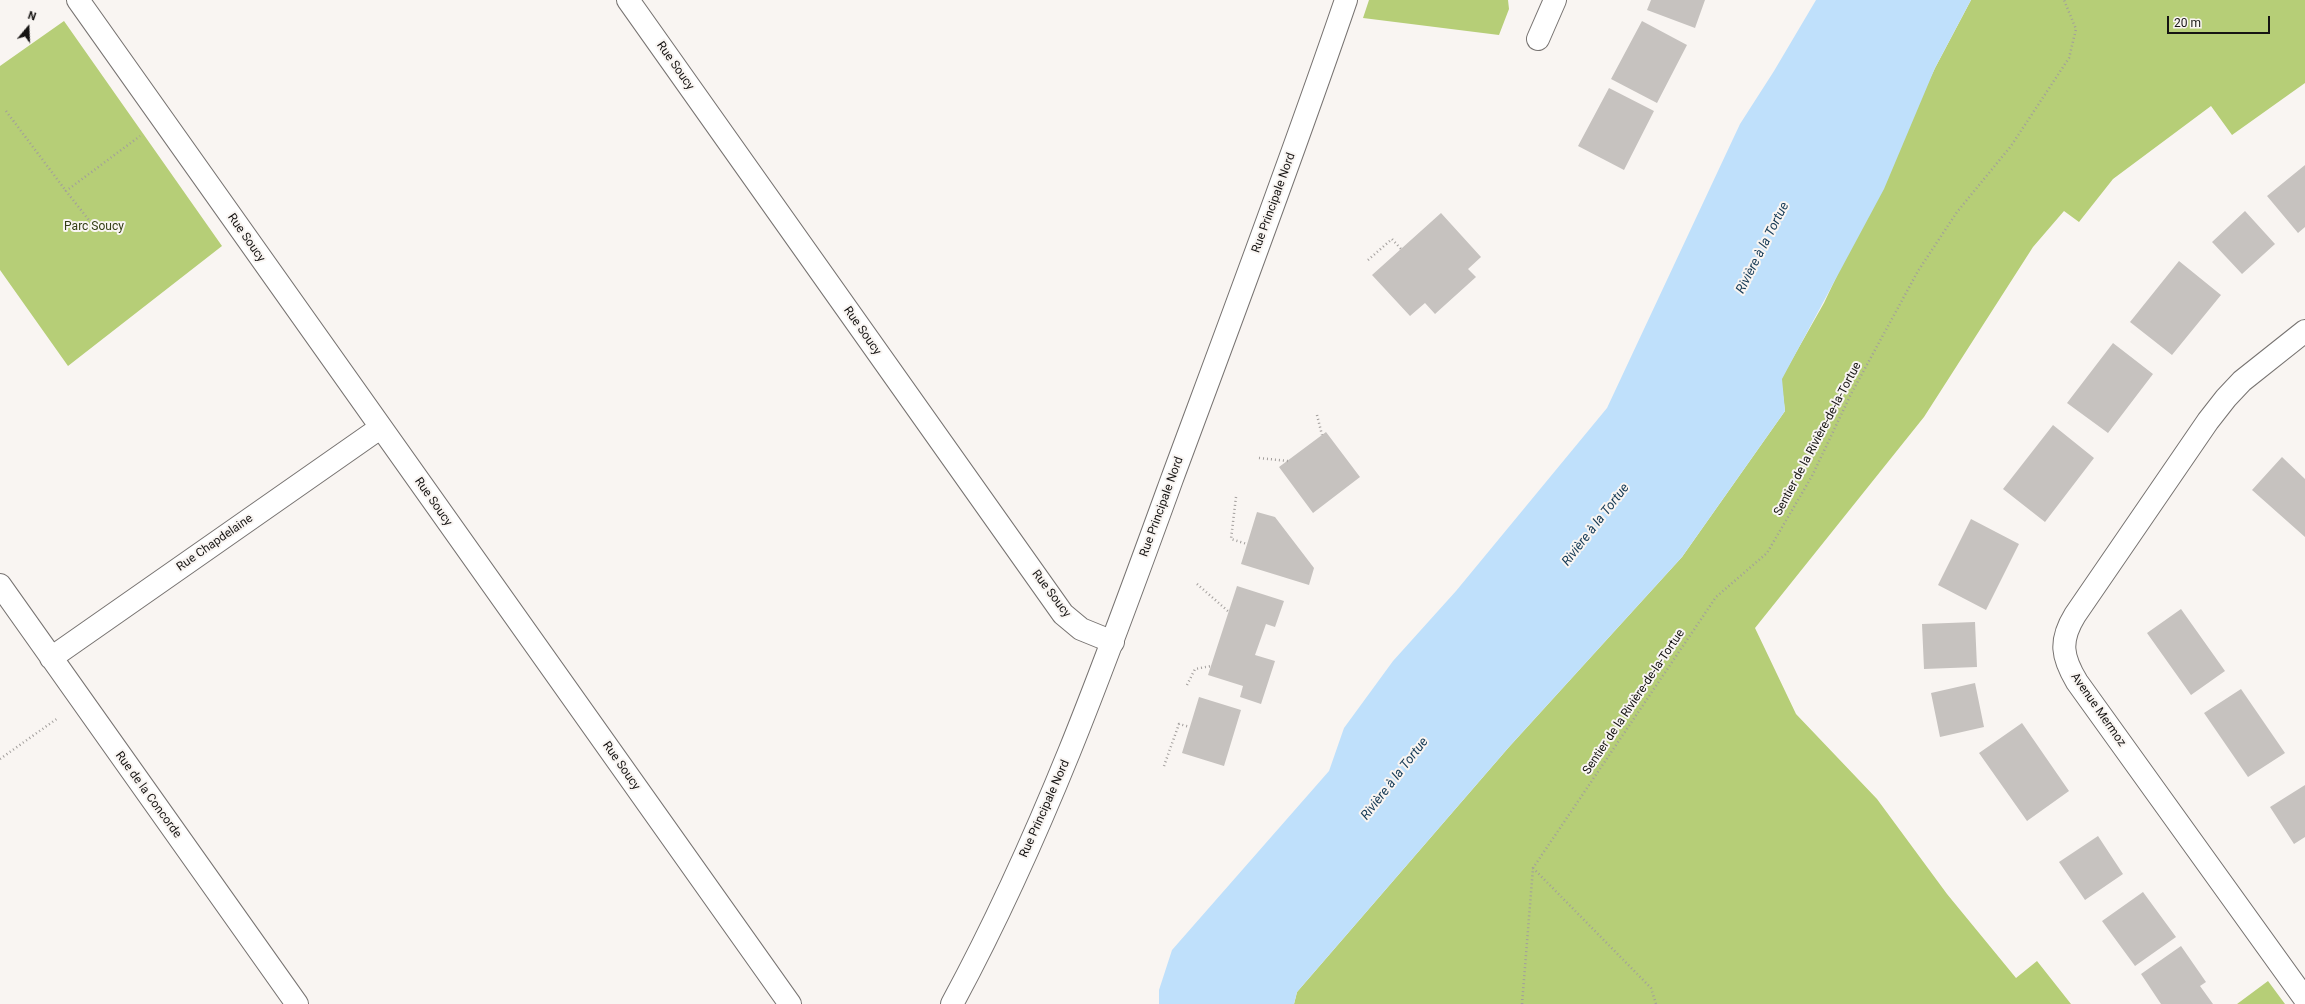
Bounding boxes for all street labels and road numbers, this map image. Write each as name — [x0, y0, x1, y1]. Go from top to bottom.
street label: Rue Soucy — [653, 39, 697, 93]
street label: Rue Principale Nord — [1249, 151, 1299, 255]
street label: Rue Soucy — [224, 211, 268, 265]
street label: Rue Soucy — [840, 304, 884, 358]
street label: Sentier de la Rivière-de-la-Tortue — [1771, 360, 1865, 518]
street label: Rue Principale Nord — [1137, 455, 1187, 559]
street label: Rue Soucy — [411, 475, 455, 529]
street label: Rue Chapdelaine — [174, 511, 256, 575]
street label: Rue Soucy — [1028, 567, 1074, 621]
street label: Sentier de la Rivière-de-la-Tortue — [1580, 627, 1688, 777]
street label: Avenue Mermoz — [2067, 671, 2129, 749]
street label: Rue Soucy — [599, 739, 643, 793]
street label: Rue de la Concorde — [112, 749, 184, 841]
street label: Rue Principale Nord — [1017, 758, 1073, 860]

